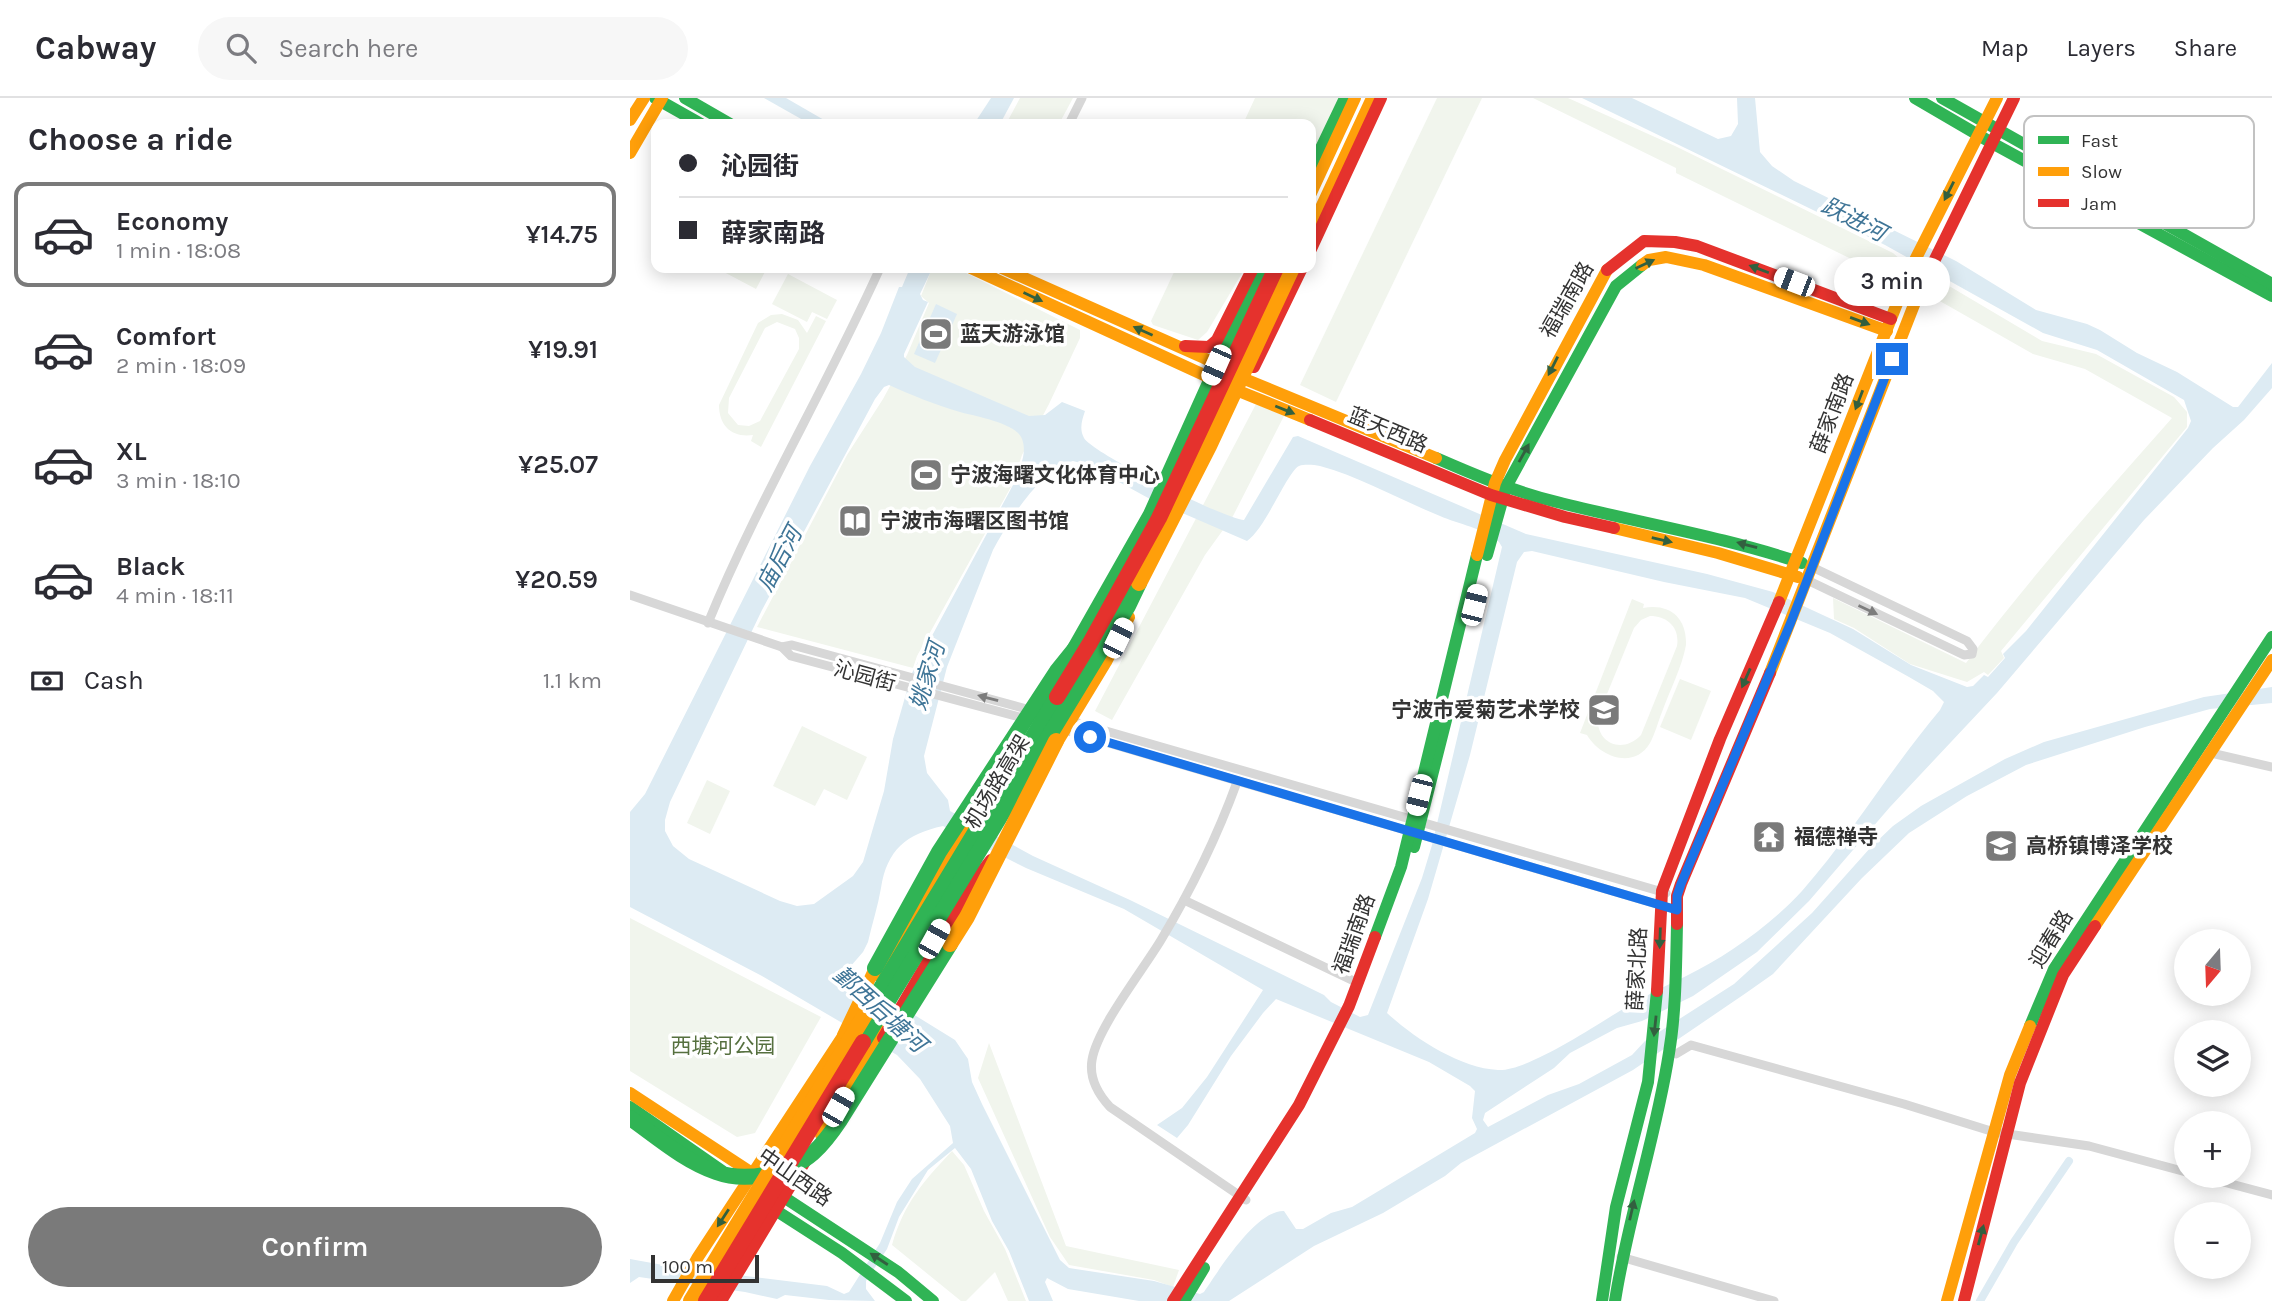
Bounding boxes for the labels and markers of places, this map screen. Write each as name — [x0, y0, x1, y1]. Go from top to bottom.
sports icon: 蓝天游泳馆 — [917, 315, 955, 353]
place label: 蓝天游泳馆 — [960, 322, 1065, 346]
sports icon: 宁波海曙文化体育中心 — [907, 456, 945, 494]
place label: 宁波海曙文化体育中心 — [950, 463, 1160, 487]
library icon: 宁波市海曙区图书馆 — [836, 502, 874, 540]
place label: 宁波市海曙区图书馆 — [880, 509, 1069, 533]
school or university icon: 宁波市爱菊艺术学校 — [1585, 691, 1623, 729]
place label: 宁波市爱菊艺术学校 — [1391, 698, 1580, 722]
temple icon: 福德禅寺 — [1750, 818, 1788, 856]
place label: 福德禅寺 — [1794, 825, 1878, 849]
school or university icon: 高桥镇博泽学校 — [1982, 827, 2020, 865]
place label: 高桥镇博泽学校 — [2026, 834, 2173, 858]

